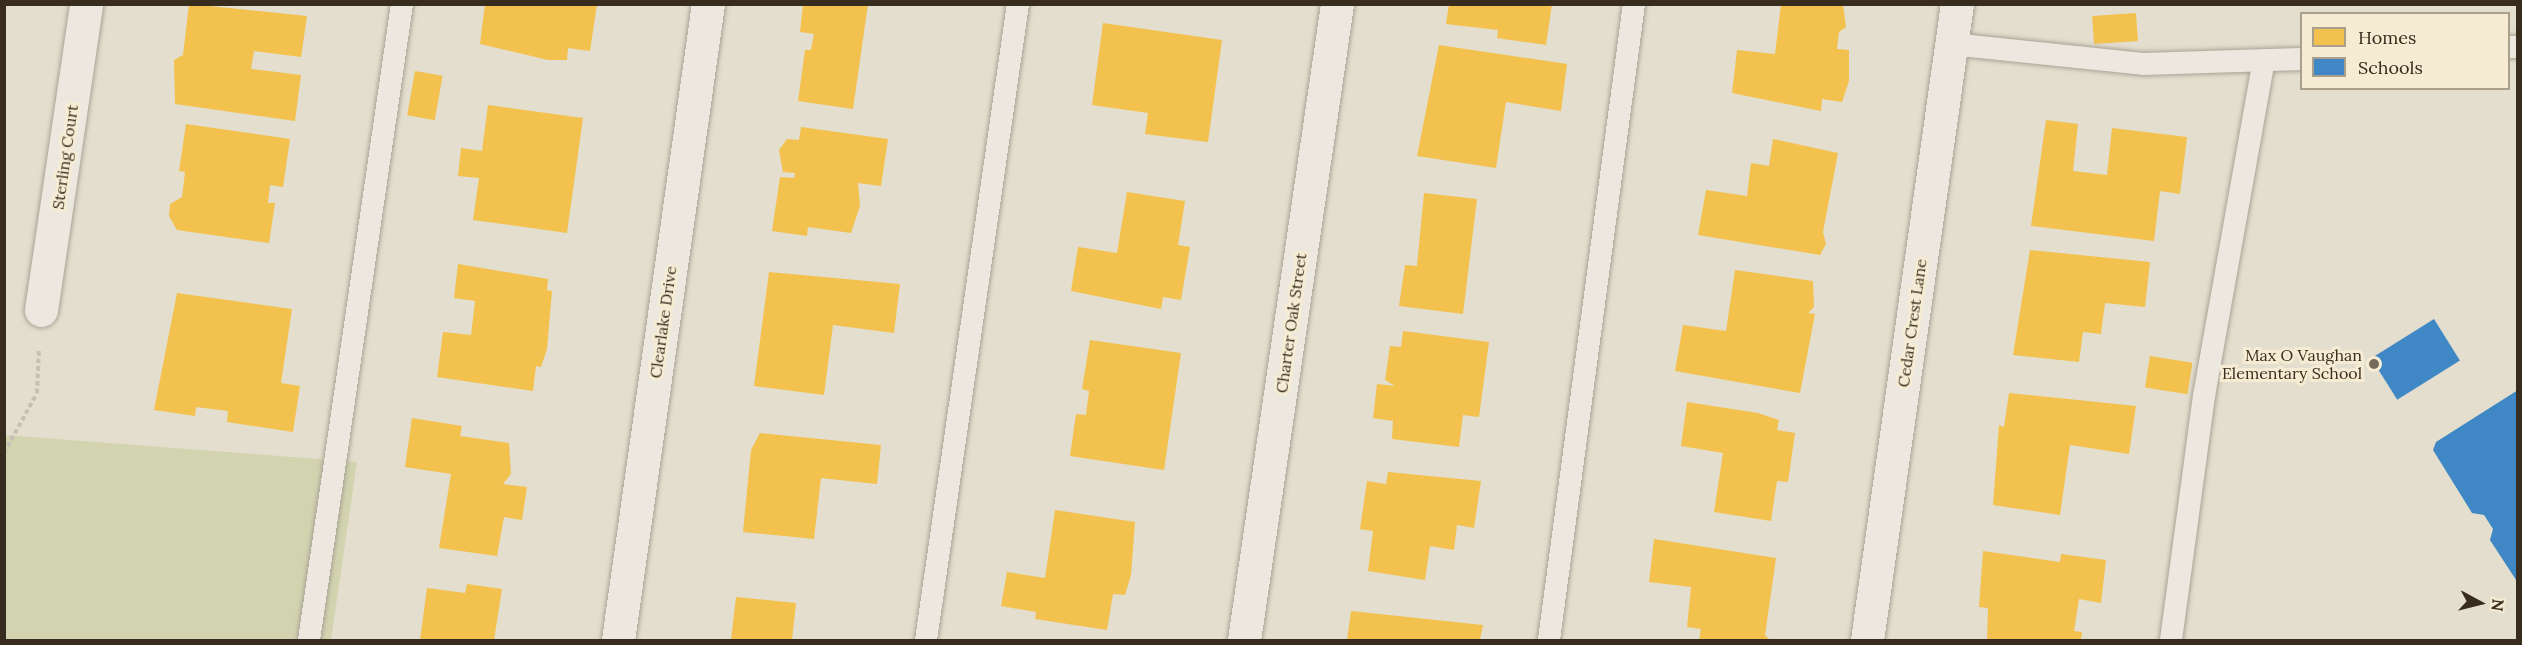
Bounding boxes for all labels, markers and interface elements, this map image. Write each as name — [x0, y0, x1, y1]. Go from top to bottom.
legend — [2300, 12, 2510, 90]
text: Homes — [2358, 26, 2416, 49]
text: Schools — [2358, 56, 2423, 79]
street label: Sterling Court — [48, 103, 82, 211]
street label: Charter Oak Street — [1272, 252, 1310, 394]
street label: Cedar Crest Lane — [1893, 258, 1931, 388]
street label: Clearlake Drive — [646, 265, 680, 379]
place label: Max O Vaughan Elementary School — [2222, 345, 2362, 383]
marker: Max O Vaughan Elementary School — [2367, 357, 2381, 371]
north arrow — [2450, 573, 2510, 633]
text: N — [2487, 598, 2509, 613]

